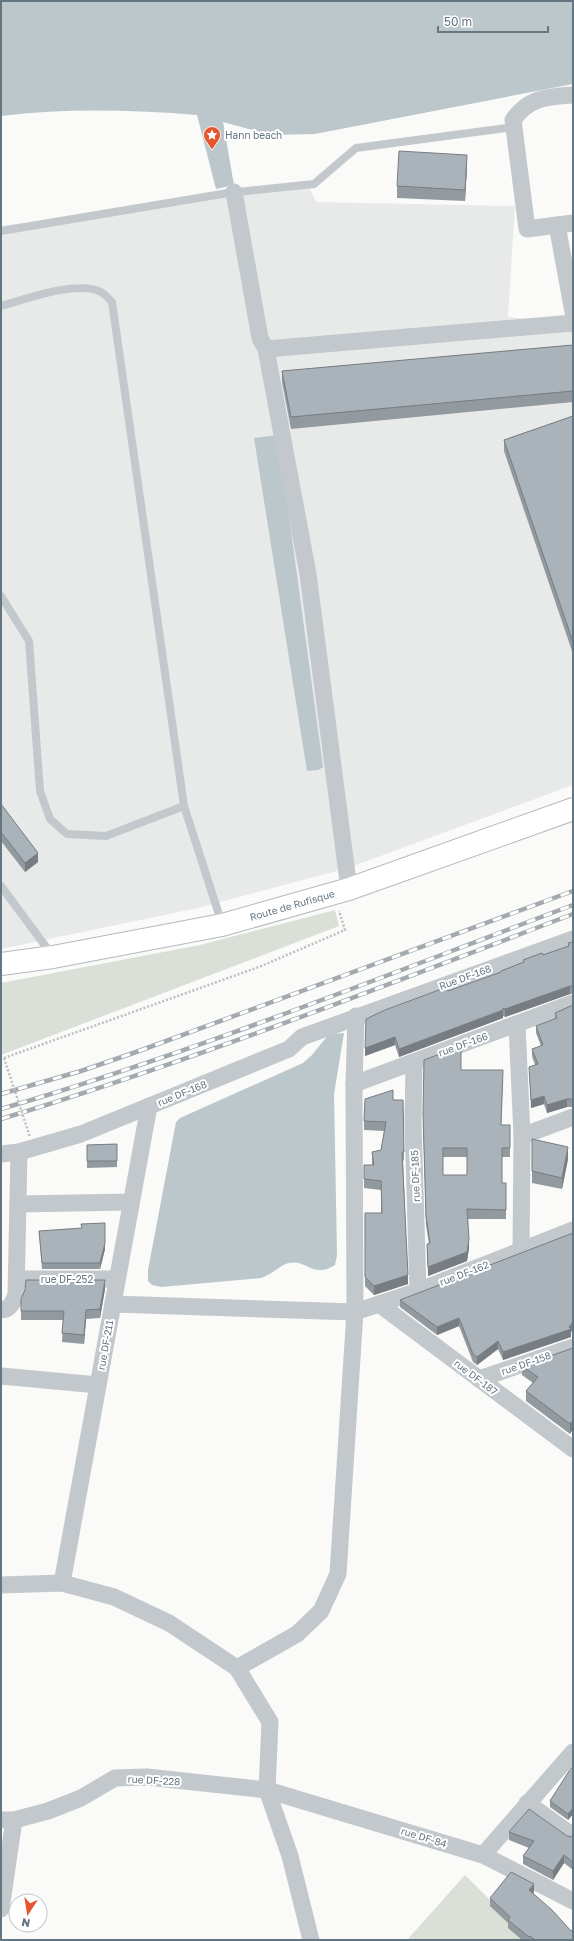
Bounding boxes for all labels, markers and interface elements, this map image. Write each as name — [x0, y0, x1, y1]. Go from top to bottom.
scale bar — [438, 8, 548, 34]
text: 50 m — [444, 14, 472, 29]
place icon: Hann beach — [202, 125, 222, 150]
place label: Hann beach — [225, 129, 282, 141]
street label: Route de Rufisque — [248, 887, 336, 923]
street label: Rue DF-168 — [437, 962, 493, 992]
street label: rue DF-166 — [437, 1029, 489, 1059]
street label: rue DF-168 — [156, 1078, 208, 1108]
street label: rue DF-185 — [408, 1150, 422, 1202]
street label: rue DF-162 — [438, 1258, 490, 1288]
street label: rue DF-252 — [41, 1273, 93, 1285]
street label: rue DF-211 — [95, 1319, 115, 1371]
street label: rue DF-158 — [500, 1349, 552, 1377]
street label: rue DF-187 — [452, 1357, 500, 1397]
street label: rue DF-228 — [127, 1773, 181, 1787]
street label: rue DF-84 — [400, 1824, 448, 1850]
north arrow — [8, 1893, 48, 1933]
text: N — [20, 1916, 31, 1930]

